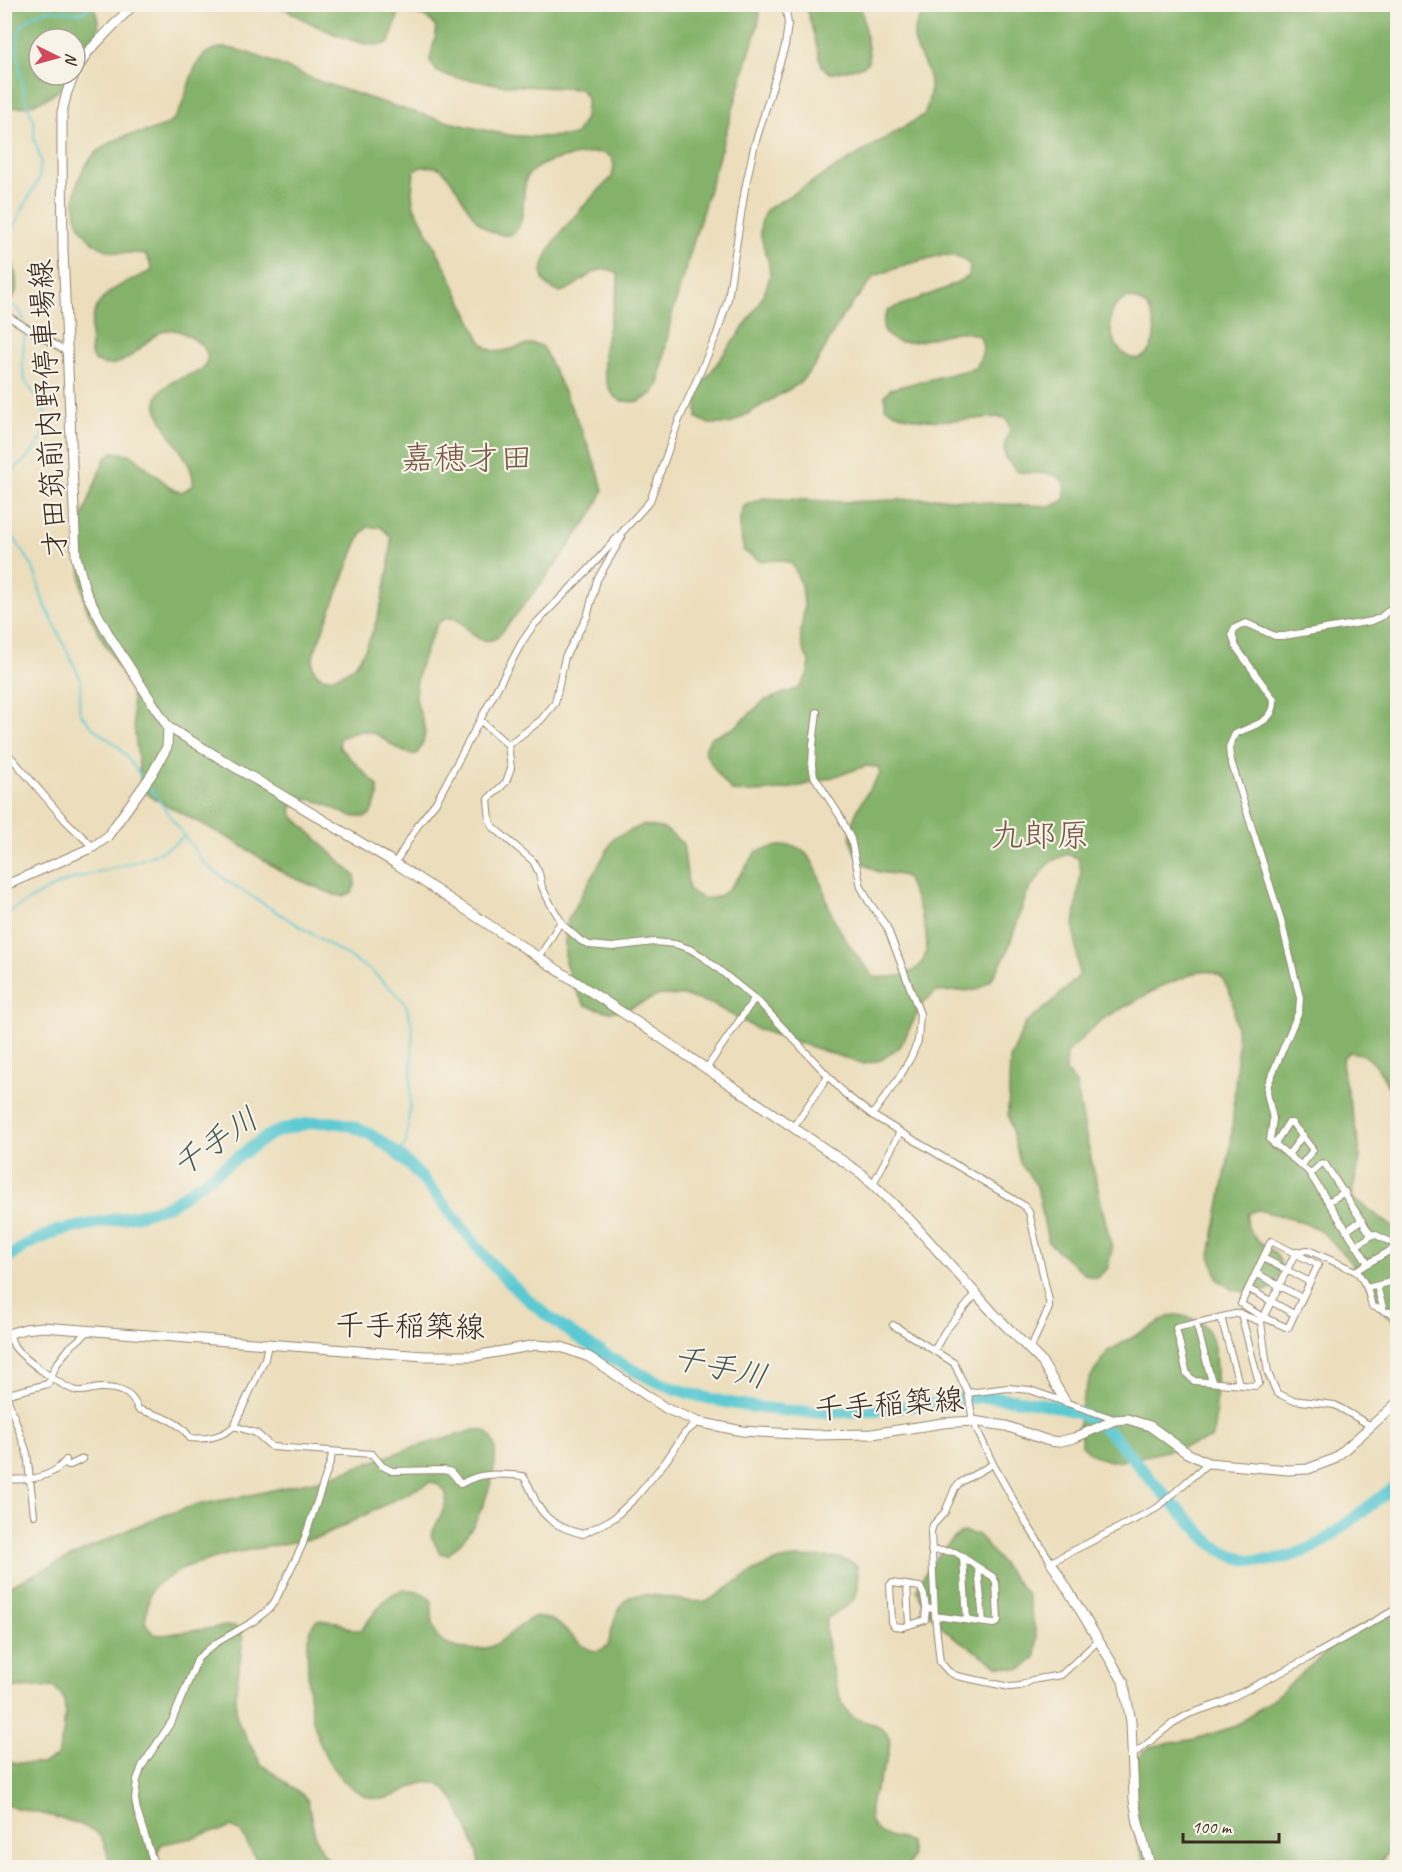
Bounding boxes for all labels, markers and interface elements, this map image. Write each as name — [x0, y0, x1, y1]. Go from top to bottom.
north arrow — [27, 27, 87, 87]
text: N — [60, 52, 81, 67]
street label: 才田筑前内野停車場線 — [21, 258, 75, 560]
district label: 嘉穂才田 — [401, 437, 533, 479]
district label: 九郎原 — [991, 814, 1090, 856]
water label: 千手川 — [164, 1098, 266, 1186]
street label: 千手稲築線 — [335, 1306, 485, 1346]
water label: 千手川 — [669, 1336, 771, 1398]
street label: 千手稲築線 — [813, 1380, 965, 1428]
scale bar — [1183, 1806, 1279, 1844]
text: 100 m — [1192, 1816, 1233, 1838]

